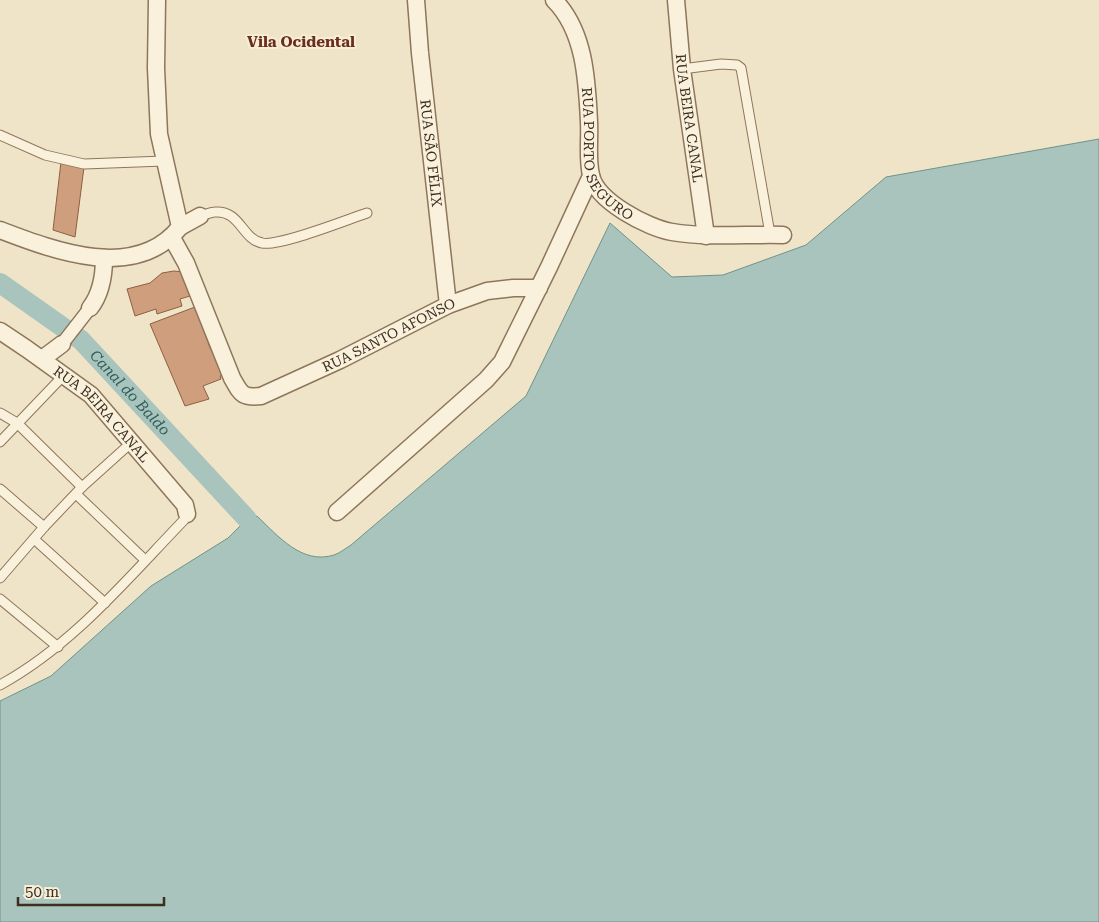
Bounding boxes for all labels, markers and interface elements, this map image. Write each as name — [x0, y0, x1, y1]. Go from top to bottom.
district label: Vila Ocidental — [247, 33, 355, 51]
street label: RUA BEIRA CANAL — [673, 53, 706, 184]
street label: RUA PORTO SEGURO — [579, 87, 636, 223]
street label: RUA SÃO FÉLIX — [417, 99, 445, 208]
street label: RUA SANTO AFONSO — [320, 295, 457, 375]
water label: Canal do Baldo — [86, 346, 174, 439]
street label: RUA BEIRA CANAL — [50, 363, 153, 466]
scale bar — [18, 874, 164, 906]
text: 50 m — [25, 883, 60, 901]

